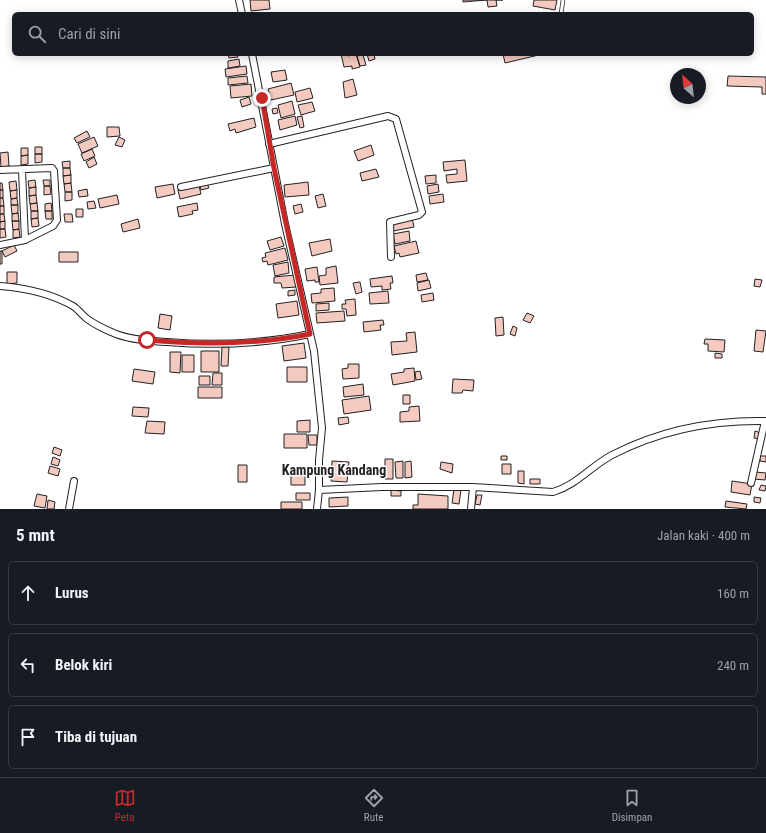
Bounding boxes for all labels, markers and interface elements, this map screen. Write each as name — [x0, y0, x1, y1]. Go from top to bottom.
search box — [12, 12, 754, 56]
icon: search — [26, 23, 48, 45]
text: Cari di sini — [58, 25, 120, 43]
north arrow — [670, 68, 706, 104]
route end — [253, 89, 271, 107]
route start — [138, 331, 156, 349]
district label: Kampung Kandang — [282, 462, 386, 478]
text: 5 mnt — [16, 525, 55, 545]
text: Jalan kaki · 400 m — [657, 528, 750, 543]
icon: ahead — [17, 582, 39, 604]
text: Lurus — [55, 584, 89, 602]
text: 160 m — [717, 586, 749, 601]
icon: left — [17, 654, 39, 676]
text: Belok kiri — [55, 656, 112, 674]
text: 240 m — [717, 658, 749, 673]
icon: arrive — [17, 726, 39, 748]
text: Tiba di tujuan — [55, 728, 137, 746]
tab: Peta — [114, 787, 136, 824]
tab: Rute — [363, 787, 385, 824]
tab: Disimpan — [612, 787, 652, 824]

